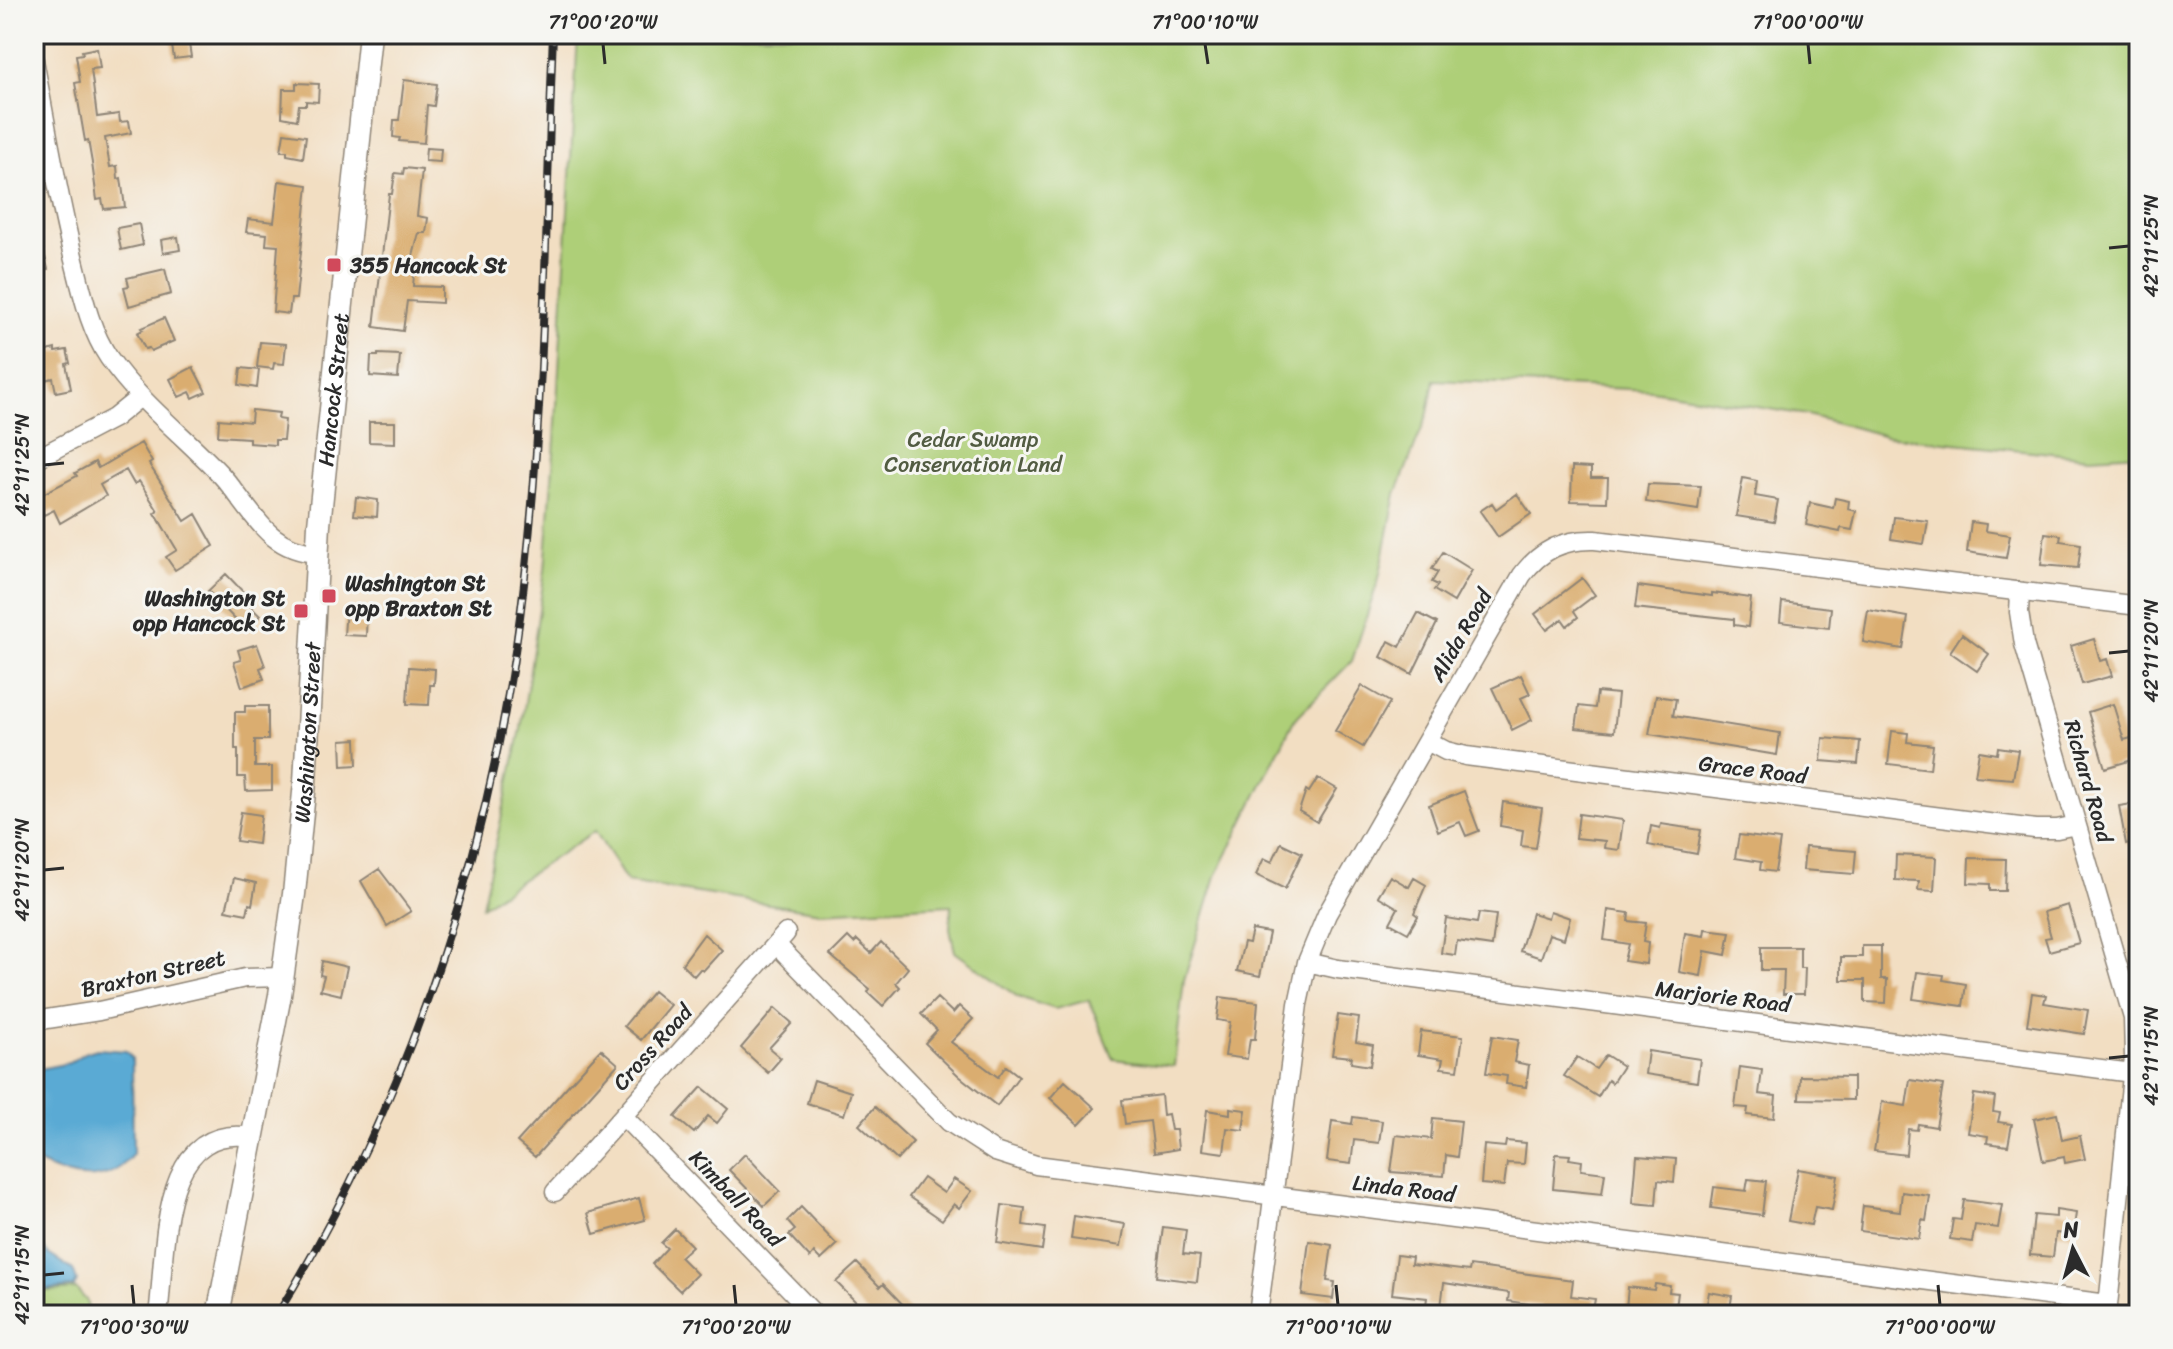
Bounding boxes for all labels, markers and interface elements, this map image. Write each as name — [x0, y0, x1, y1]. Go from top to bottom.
text: 71°00'20"W — [548, 5, 658, 40]
text: 71°00'10"W — [1152, 5, 1259, 40]
text: 71°00'00"W — [1753, 5, 1864, 40]
text: 42°11'25"N — [2134, 194, 2169, 298]
place label: 355 Hancock St — [349, 246, 508, 285]
marker: 355 Hancock St — [325, 256, 343, 274]
street label: Hancock Street — [306, 311, 361, 468]
text: 42°11'25"N — [5, 413, 40, 517]
park label: Cedar Swamp Conservation Land — [884, 420, 1063, 484]
place label: Washington St opp Braxton St — [345, 564, 492, 628]
place label: Washington St opp Hancock St — [133, 579, 285, 643]
street label: Alida Road — [1418, 580, 1504, 690]
marker: Washington St opp Braxton St — [320, 587, 338, 605]
text: 42°11'20"N — [2134, 599, 2169, 703]
marker: Washington St opp Hancock St — [292, 602, 310, 620]
street label: Washington Street — [282, 640, 333, 825]
street label: Richard Road — [2052, 715, 2125, 849]
street label: Grace Road — [1697, 744, 1811, 796]
text: 42°11'20"N — [5, 818, 40, 922]
street label: Braxton Street — [77, 938, 229, 1009]
street label: Marjorie Road — [1653, 969, 1794, 1024]
street label: Cross Road — [602, 994, 703, 1100]
text: 42°11'15"N — [2134, 1006, 2169, 1106]
street label: Kimball Road — [679, 1140, 795, 1258]
street label: Linda Road — [1350, 1163, 1459, 1214]
north arrow — [2033, 1209, 2113, 1289]
text: N — [2060, 1209, 2081, 1250]
text: 42°11'15"N — [5, 1225, 40, 1325]
text: 71°00'30"W — [80, 1310, 189, 1345]
text: 71°00'20"W — [681, 1310, 791, 1345]
text: 71°00'10"W — [1285, 1310, 1392, 1345]
text: 71°00'00"W — [1885, 1310, 1996, 1345]

